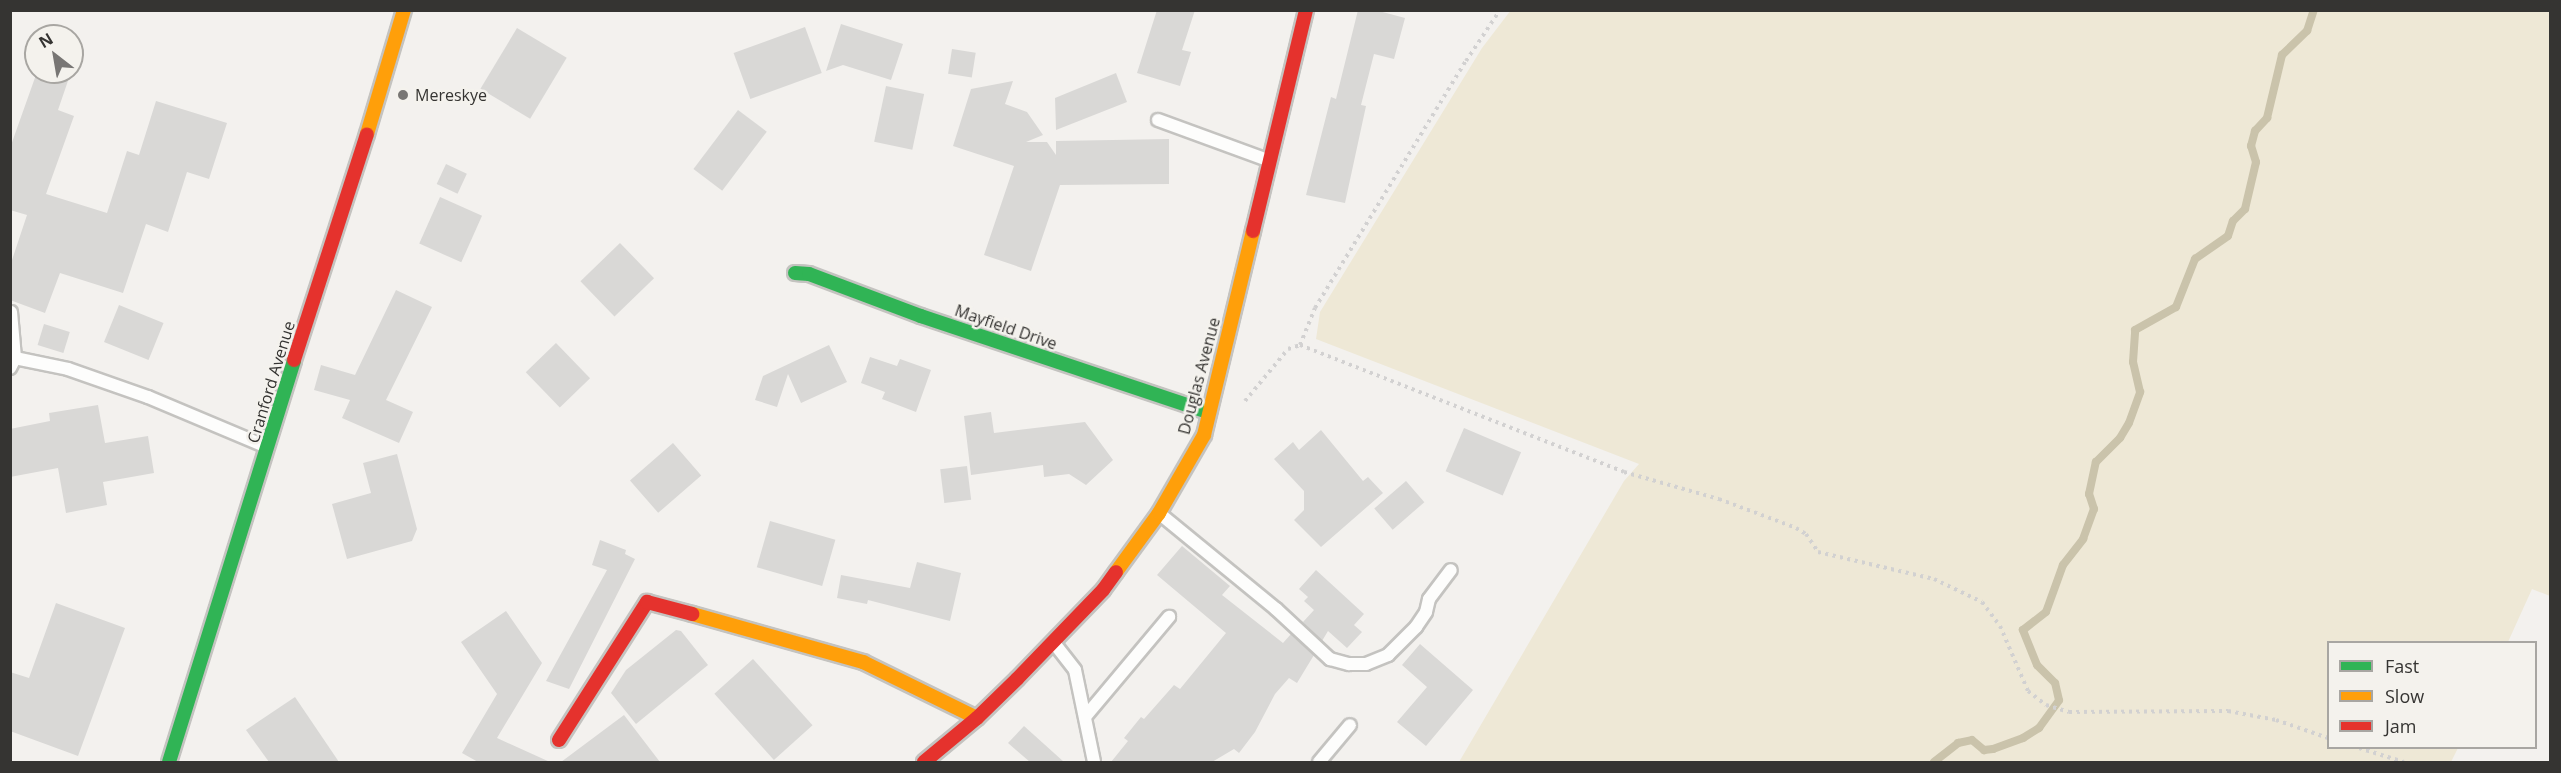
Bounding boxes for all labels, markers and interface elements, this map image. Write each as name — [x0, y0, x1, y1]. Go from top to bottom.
north arrow — [24, 24, 84, 84]
text: N — [35, 28, 57, 53]
place label: Mereskye — [415, 85, 487, 105]
marker: Mereskye — [396, 88, 410, 102]
street label: Mayfield Drive — [952, 301, 1060, 353]
street label: Douglas Avenue — [1174, 315, 1224, 437]
street label: Cranford Avenue — [243, 319, 299, 445]
legend — [2327, 641, 2537, 749]
text: Fast — [2385, 654, 2419, 678]
text: Slow — [2385, 684, 2424, 708]
text: Jam — [2385, 714, 2417, 738]

